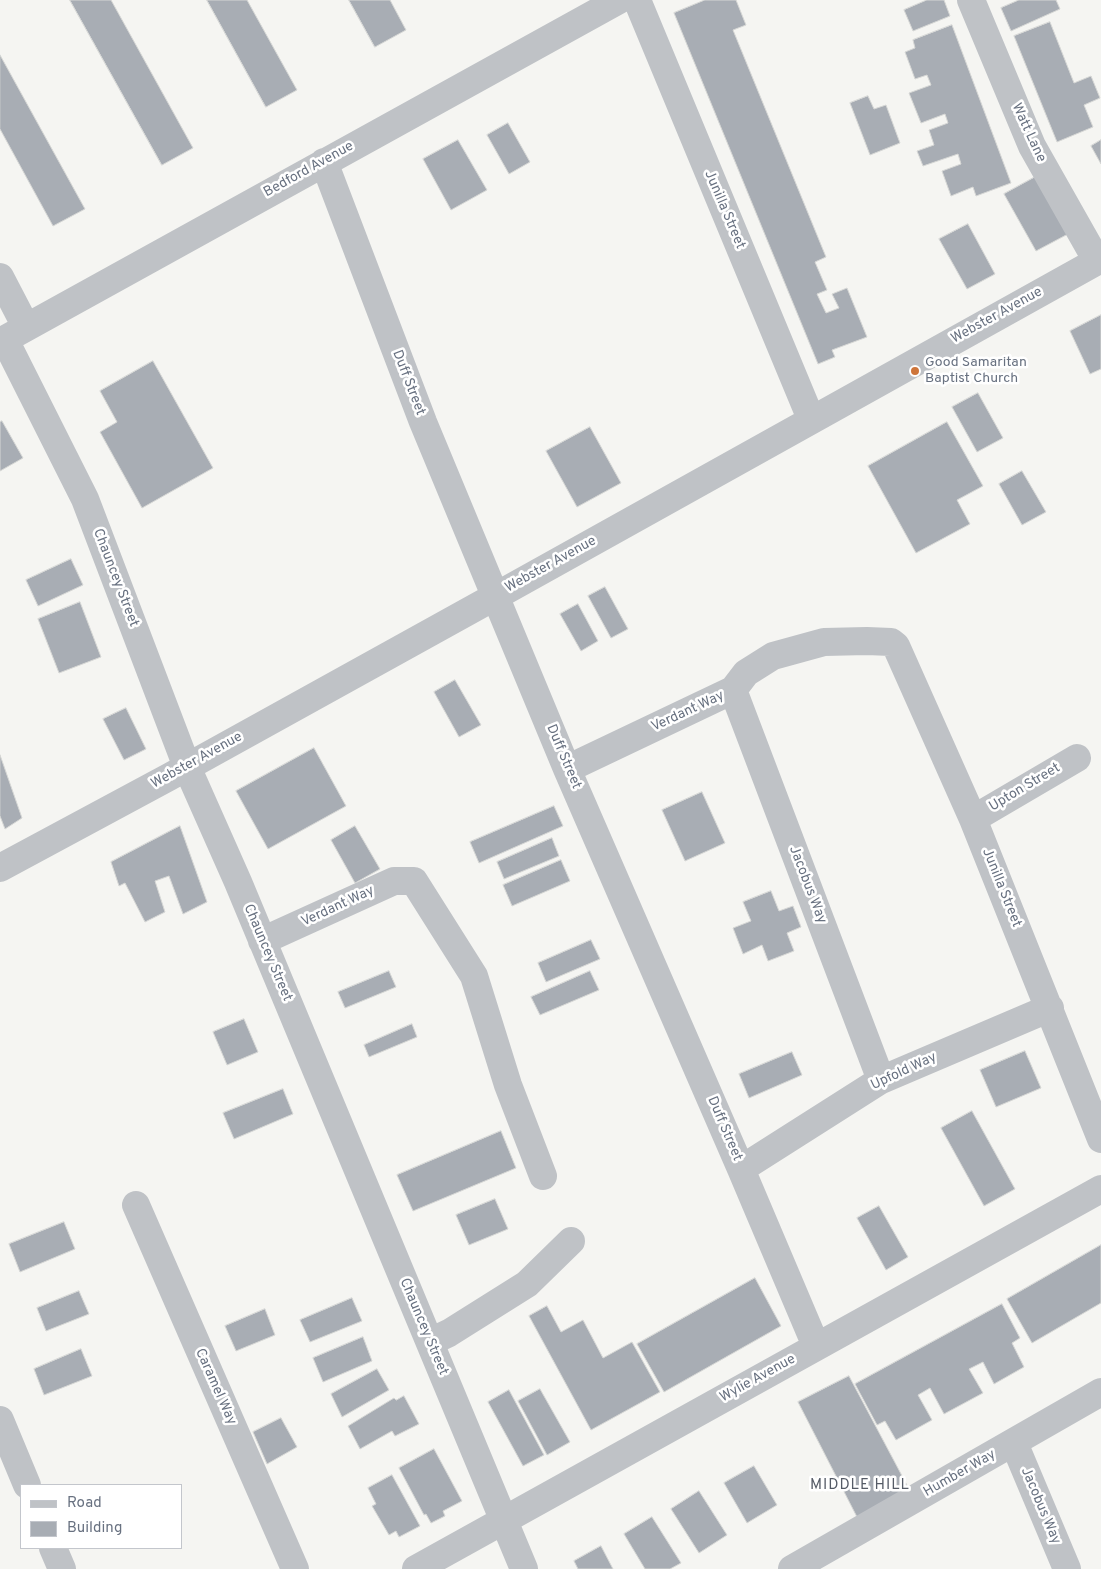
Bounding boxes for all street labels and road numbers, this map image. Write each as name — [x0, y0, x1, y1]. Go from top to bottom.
street label: Watt Lane — [1007, 101, 1049, 165]
street label: Bedford Avenue — [261, 138, 357, 202]
street label: Junilla Street — [700, 168, 748, 252]
street label: Webster Avenue — [949, 284, 1045, 348]
street label: Duff Street — [388, 348, 428, 418]
street label: Chauncey Street — [89, 526, 141, 630]
street label: Webster Avenue — [503, 533, 599, 597]
street label: Verdant Way — [649, 688, 727, 736]
street label: Duff Street — [542, 722, 584, 792]
street label: Webster Avenue — [149, 729, 245, 793]
street label: Upton Street — [986, 760, 1064, 816]
street label: Jacobus Way — [784, 844, 830, 926]
street label: Junilla Street — [978, 846, 1024, 930]
street label: Verdant Way — [299, 883, 377, 931]
street label: Chauncey Street — [239, 902, 295, 1004]
street label: Upfold Way — [868, 1049, 940, 1095]
street label: Duff Street — [703, 1094, 745, 1164]
street label: Chauncey Street — [395, 1276, 451, 1378]
street label: Caramel Way — [191, 1346, 239, 1428]
street label: Wylie Avenue — [717, 1351, 799, 1407]
street label: Humber Way — [921, 1447, 999, 1501]
street label: Jacobus Way — [1016, 1465, 1064, 1547]

